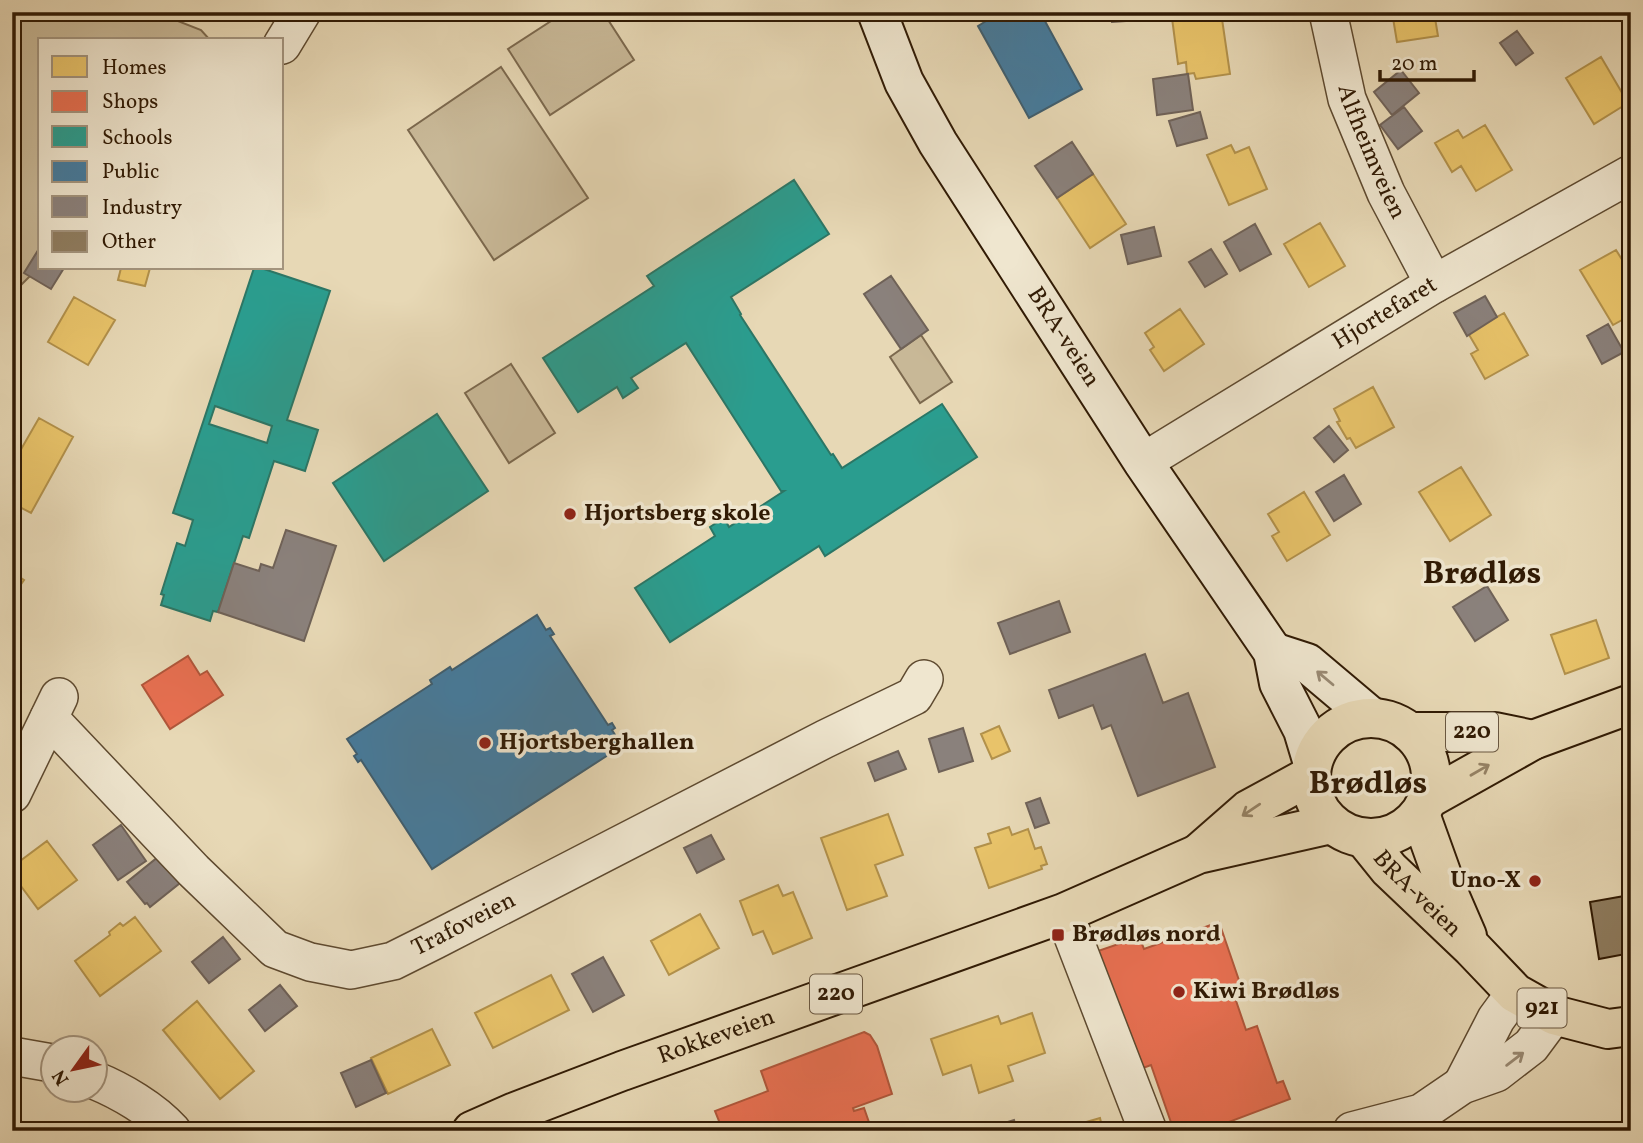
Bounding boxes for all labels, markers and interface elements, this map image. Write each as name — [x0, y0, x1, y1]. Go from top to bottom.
legend — [38, 38, 284, 270]
scale bar — [1380, 38, 1475, 82]
text: 20 m — [1391, 50, 1437, 79]
text: Homes — [102, 54, 167, 83]
street label: Alfheimveien — [1327, 82, 1414, 226]
text: Shops — [102, 88, 158, 117]
text: Schools — [102, 124, 172, 153]
text: Public — [102, 158, 159, 187]
text: Industry — [102, 194, 183, 223]
text: Other — [102, 228, 156, 257]
street label: Hjortefaret — [1326, 269, 1444, 359]
street label: BRA-veien — [1018, 281, 1108, 394]
place label: Hjortsberg skole — [584, 497, 771, 531]
marker: Hjortsberg skole — [562, 506, 578, 522]
district label: Brødløs — [1423, 553, 1541, 597]
one-way arrow — [1316, 670, 1334, 686]
road number: 220 — [1446, 712, 1498, 752]
place label: Hjortsberghallen — [499, 726, 695, 760]
marker: Hjortsberghallen — [477, 735, 493, 751]
district label: Brødløs — [1309, 763, 1427, 807]
one-way arrow — [1470, 763, 1490, 777]
one-way arrow — [1242, 803, 1261, 817]
street label: BRA-veien — [1364, 843, 1469, 946]
place label: Uno-X — [1450, 864, 1521, 898]
marker: Uno-X — [1527, 873, 1543, 889]
street label: Trafoveien — [406, 884, 522, 966]
place label: Brødløs nord — [1072, 918, 1221, 952]
marker: Brødløs nord — [1050, 927, 1066, 943]
road number: 220 — [810, 974, 862, 1014]
place label: Kiwi Brødløs — [1193, 975, 1340, 1009]
marker: Kiwi Brødløs — [1171, 984, 1187, 1000]
road number: 921 — [1518, 988, 1566, 1028]
street label: Rokkeveien — [653, 1001, 780, 1074]
north arrow — [38, 1034, 108, 1104]
one-way arrow — [1505, 1052, 1524, 1066]
text: N — [47, 1064, 76, 1090]

